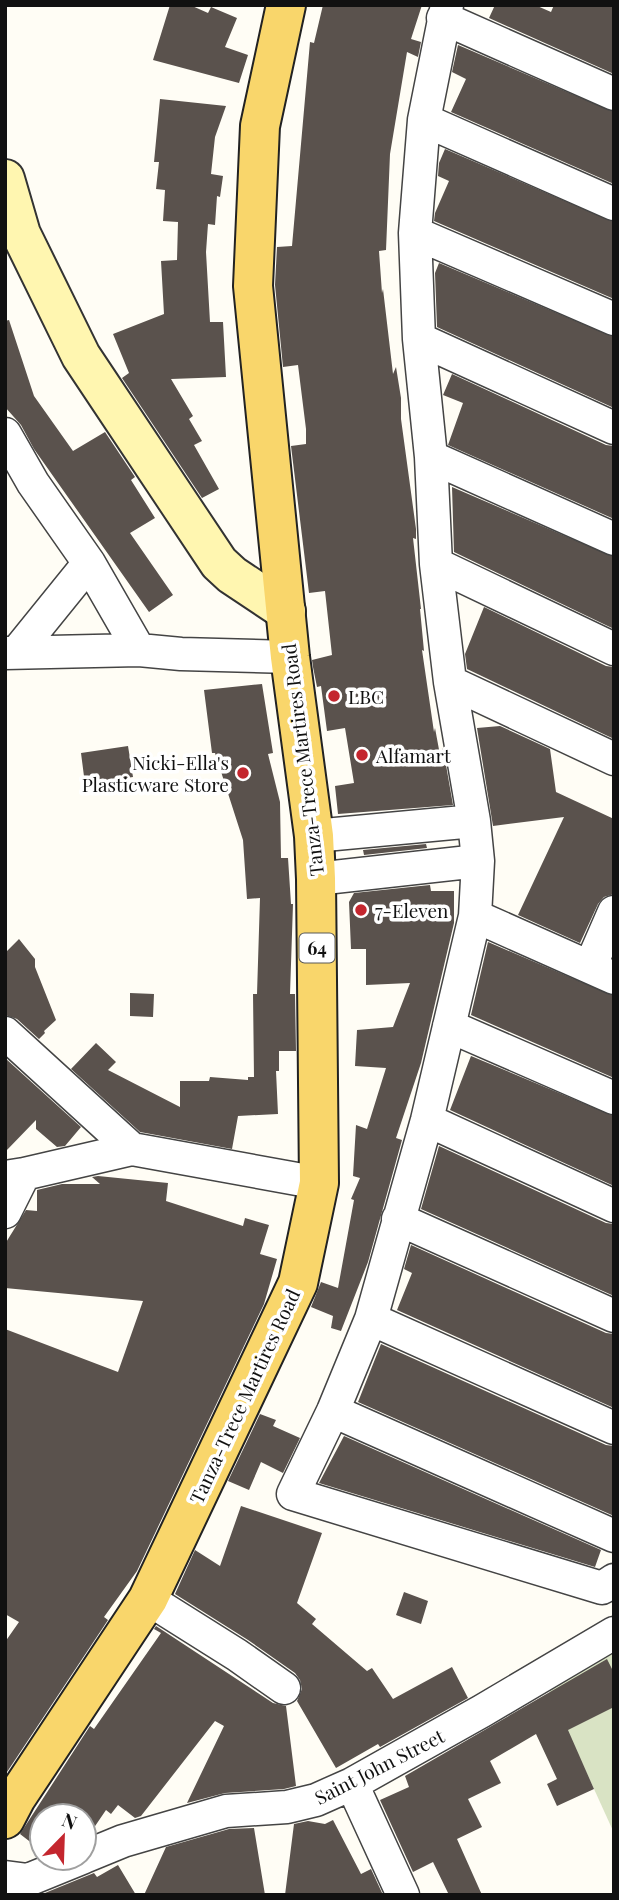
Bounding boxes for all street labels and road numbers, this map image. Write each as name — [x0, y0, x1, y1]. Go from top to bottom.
street label: Tanza-Trece Martires Road — [275, 642, 329, 878]
road number: 64 — [300, 933, 334, 962]
street label: Tanza-Trece Martires Road — [183, 1284, 305, 1508]
street label: Saint John Street — [310, 1722, 448, 1810]

